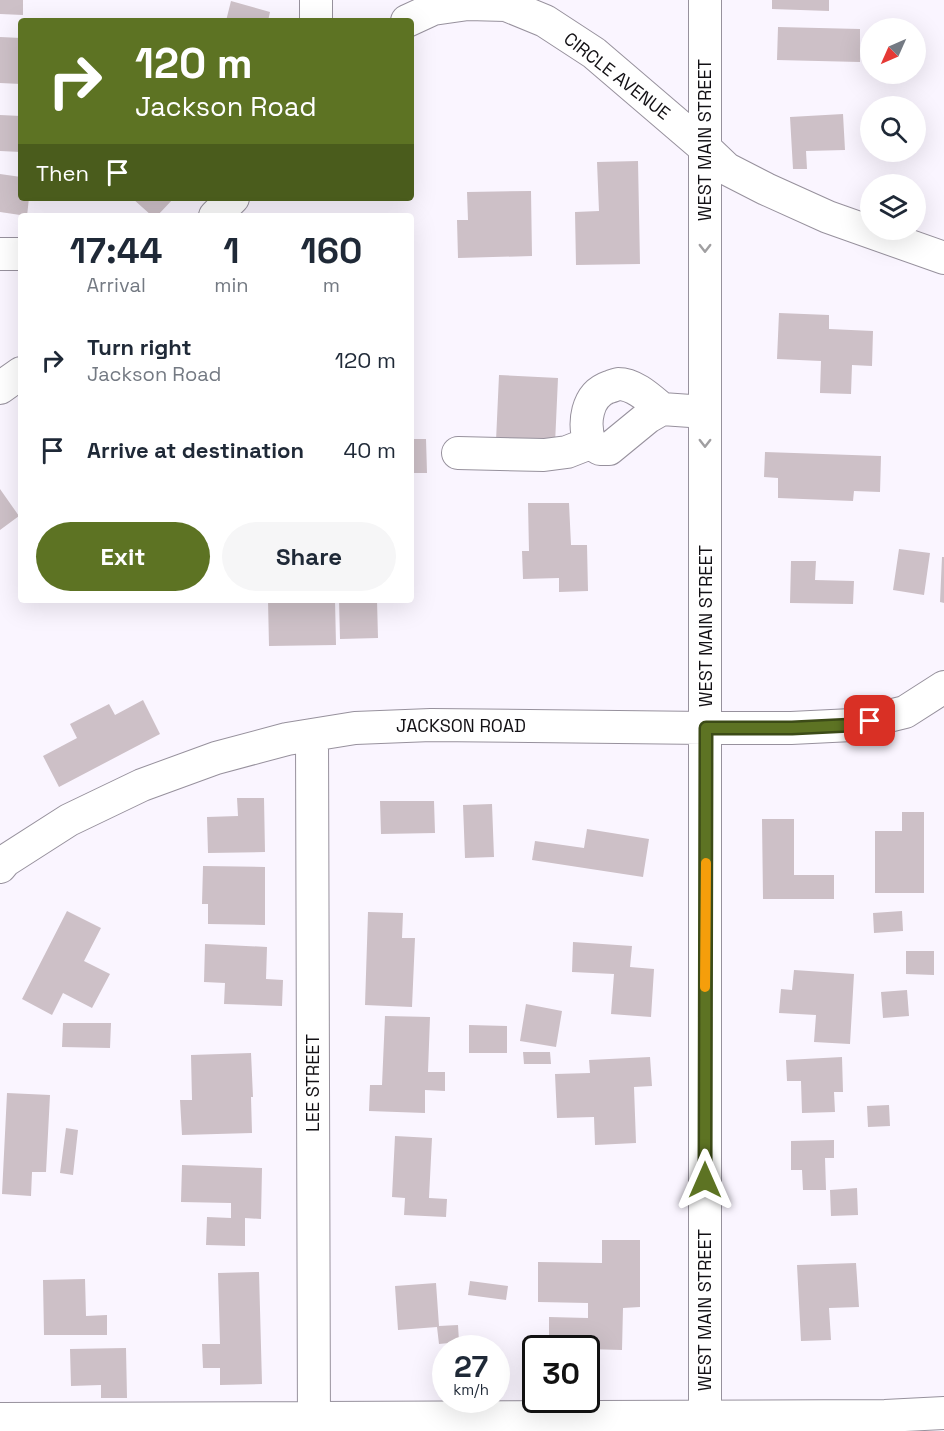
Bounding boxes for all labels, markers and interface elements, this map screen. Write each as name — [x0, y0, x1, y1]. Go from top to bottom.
north arrow — [860, 18, 926, 84]
map controls — [860, 18, 926, 240]
street label: CIRCLE AVENUE — [559, 27, 675, 124]
text: 120 m — [135, 37, 253, 90]
icon: right — [36, 42, 114, 120]
street label: WEST MAIN STREET — [693, 58, 716, 221]
text: Jackson Road — [135, 89, 317, 124]
button: search — [860, 96, 926, 162]
icon: arrive — [101, 156, 134, 189]
text: Then — [36, 159, 89, 187]
button: layers — [860, 174, 926, 240]
text: 17:44 — [70, 228, 163, 274]
text: 1 — [223, 228, 240, 274]
text: 160 — [300, 228, 362, 274]
one-way arrow — [699, 244, 711, 253]
text: Arrival — [86, 272, 146, 298]
text: min — [214, 272, 249, 298]
text: m — [323, 272, 340, 298]
text: Turn right — [87, 333, 192, 361]
icon: right — [36, 344, 69, 377]
text: 120 m — [335, 346, 396, 374]
text: Jackson Road — [87, 361, 221, 387]
icon: arrive — [36, 434, 69, 467]
text: Arrive at destination — [87, 436, 304, 464]
text: 40 m — [344, 436, 396, 464]
one-way arrow — [699, 439, 712, 448]
button: Exit — [36, 522, 210, 591]
button: Share — [222, 522, 396, 591]
street label: WEST MAIN STREET — [694, 544, 717, 707]
pin — [844, 695, 895, 746]
icon: arrive — [853, 704, 886, 737]
street label: JACKSON ROAD — [396, 714, 526, 737]
street label: LEE STREET — [301, 1034, 324, 1132]
position arrow — [673, 1148, 737, 1212]
street label: WEST MAIN STREET — [693, 1228, 716, 1391]
speed limit sign: 30 — [522, 1335, 600, 1413]
text: 27 — [454, 1347, 488, 1386]
text: km/h — [453, 1380, 489, 1399]

